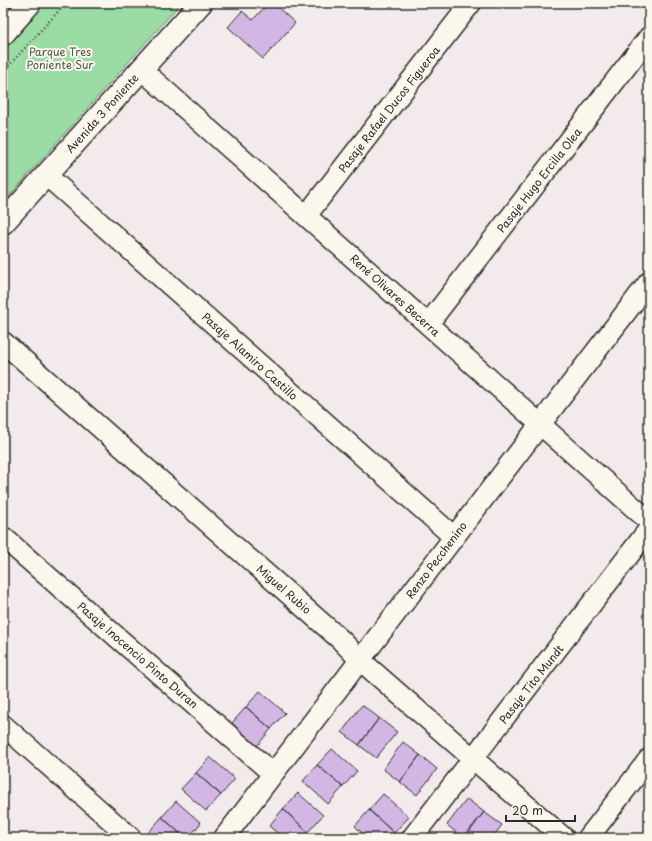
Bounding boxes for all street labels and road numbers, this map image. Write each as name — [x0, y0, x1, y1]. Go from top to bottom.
street label: Pasaje Rafael Ducos Figueroa — [334, 42, 444, 176]
street label: Avenida 3 Poniente — [62, 70, 142, 156]
street label: Pasaje Hugo Ercilla Olea — [493, 124, 585, 236]
street label: René Olivares Becerra — [346, 250, 444, 340]
street label: Pasaje Alamiro Castillo — [198, 308, 302, 404]
street label: Renzo Pecchenino — [401, 518, 471, 602]
street label: Miguel Rubio — [253, 560, 315, 618]
street label: Pasaje Inocencio Pinto Duran — [74, 598, 202, 712]
street label: Pasaje Tito Mundt — [495, 640, 568, 727]

